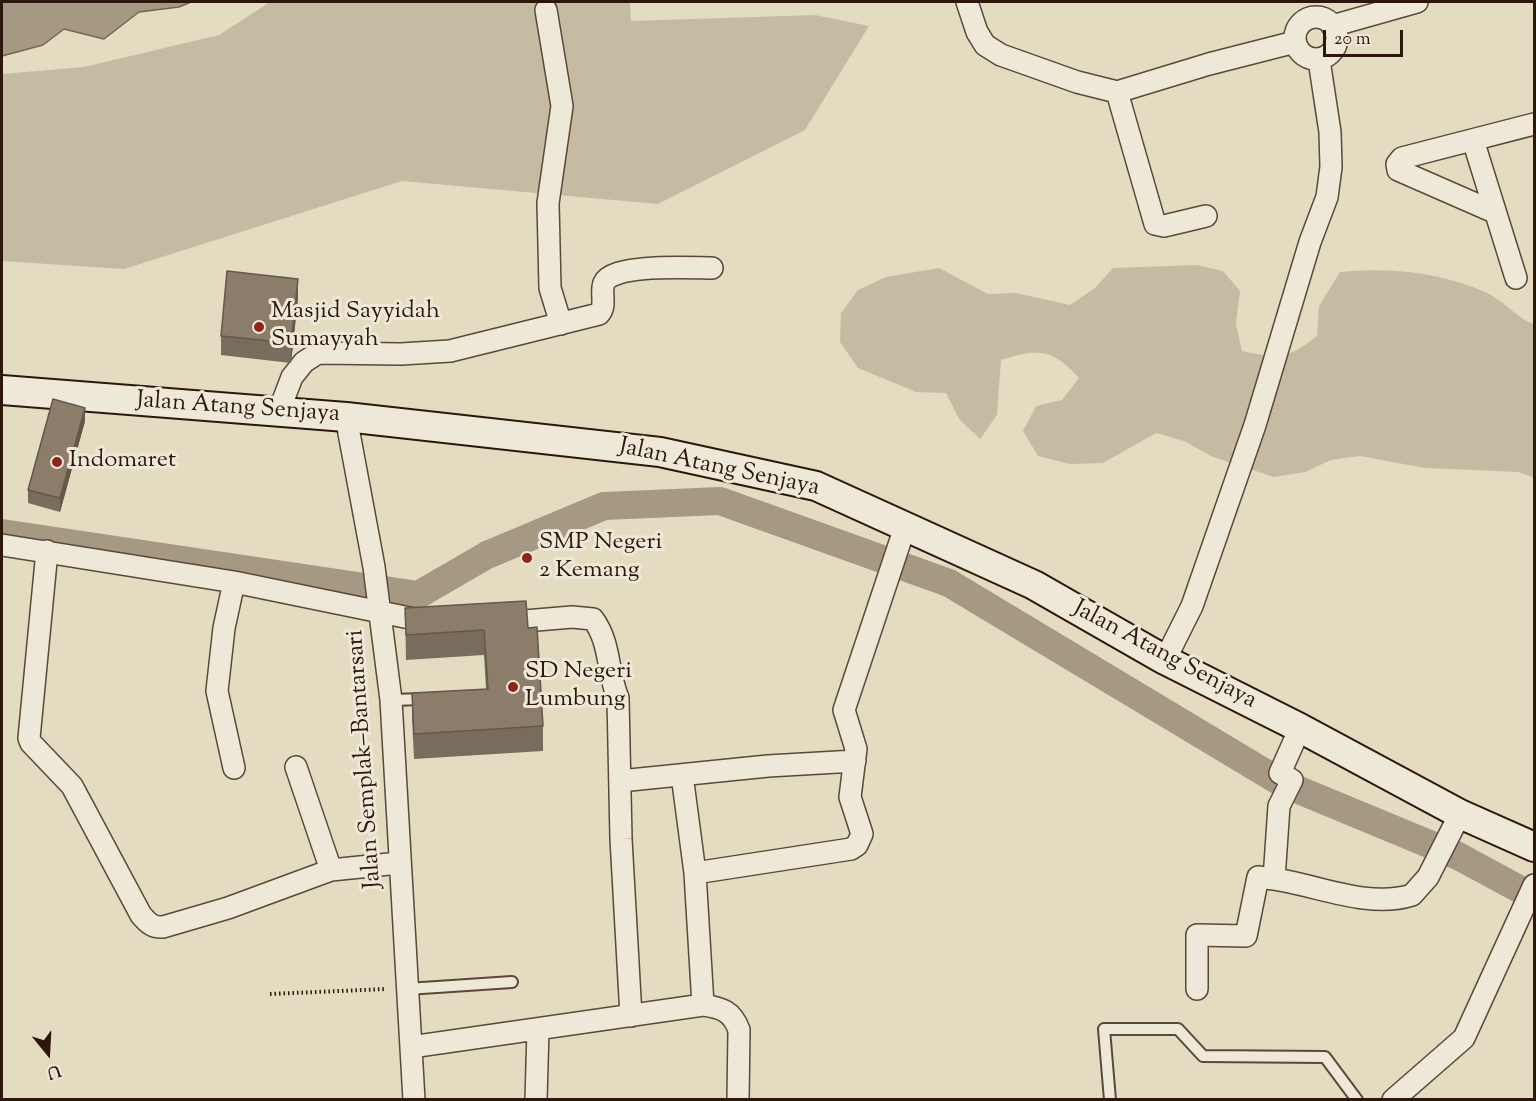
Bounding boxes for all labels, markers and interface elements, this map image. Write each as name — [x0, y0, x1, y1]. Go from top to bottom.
scale bar — [1326, 18, 1406, 56]
text: 20 m — [1334, 27, 1371, 53]
place label: Masjid Sayyidah Sumayyah — [271, 299, 440, 355]
marker: Masjid Sayyidah Sumayyah — [252, 320, 266, 334]
street label: Jalan Atang Senjaya — [135, 388, 341, 430]
street label: Jalan Atang Senjaya — [616, 434, 822, 504]
place label: Indomaret — [69, 448, 176, 476]
marker: Indomaret — [50, 455, 64, 469]
place label: SMP Negeri 2 Kemang — [539, 530, 662, 586]
marker: SMP Negeri 2 Kemang — [520, 551, 534, 565]
street label: Jalan Atang Senjaya — [1067, 595, 1261, 717]
street label: Jalan Semplak–Bantarsari — [343, 628, 389, 890]
place label: SD Negeri Lumbung — [525, 659, 632, 715]
marker: SD Negeri Lumbung — [506, 680, 520, 694]
north arrow — [18, 1023, 78, 1083]
text: U — [44, 1058, 63, 1084]

